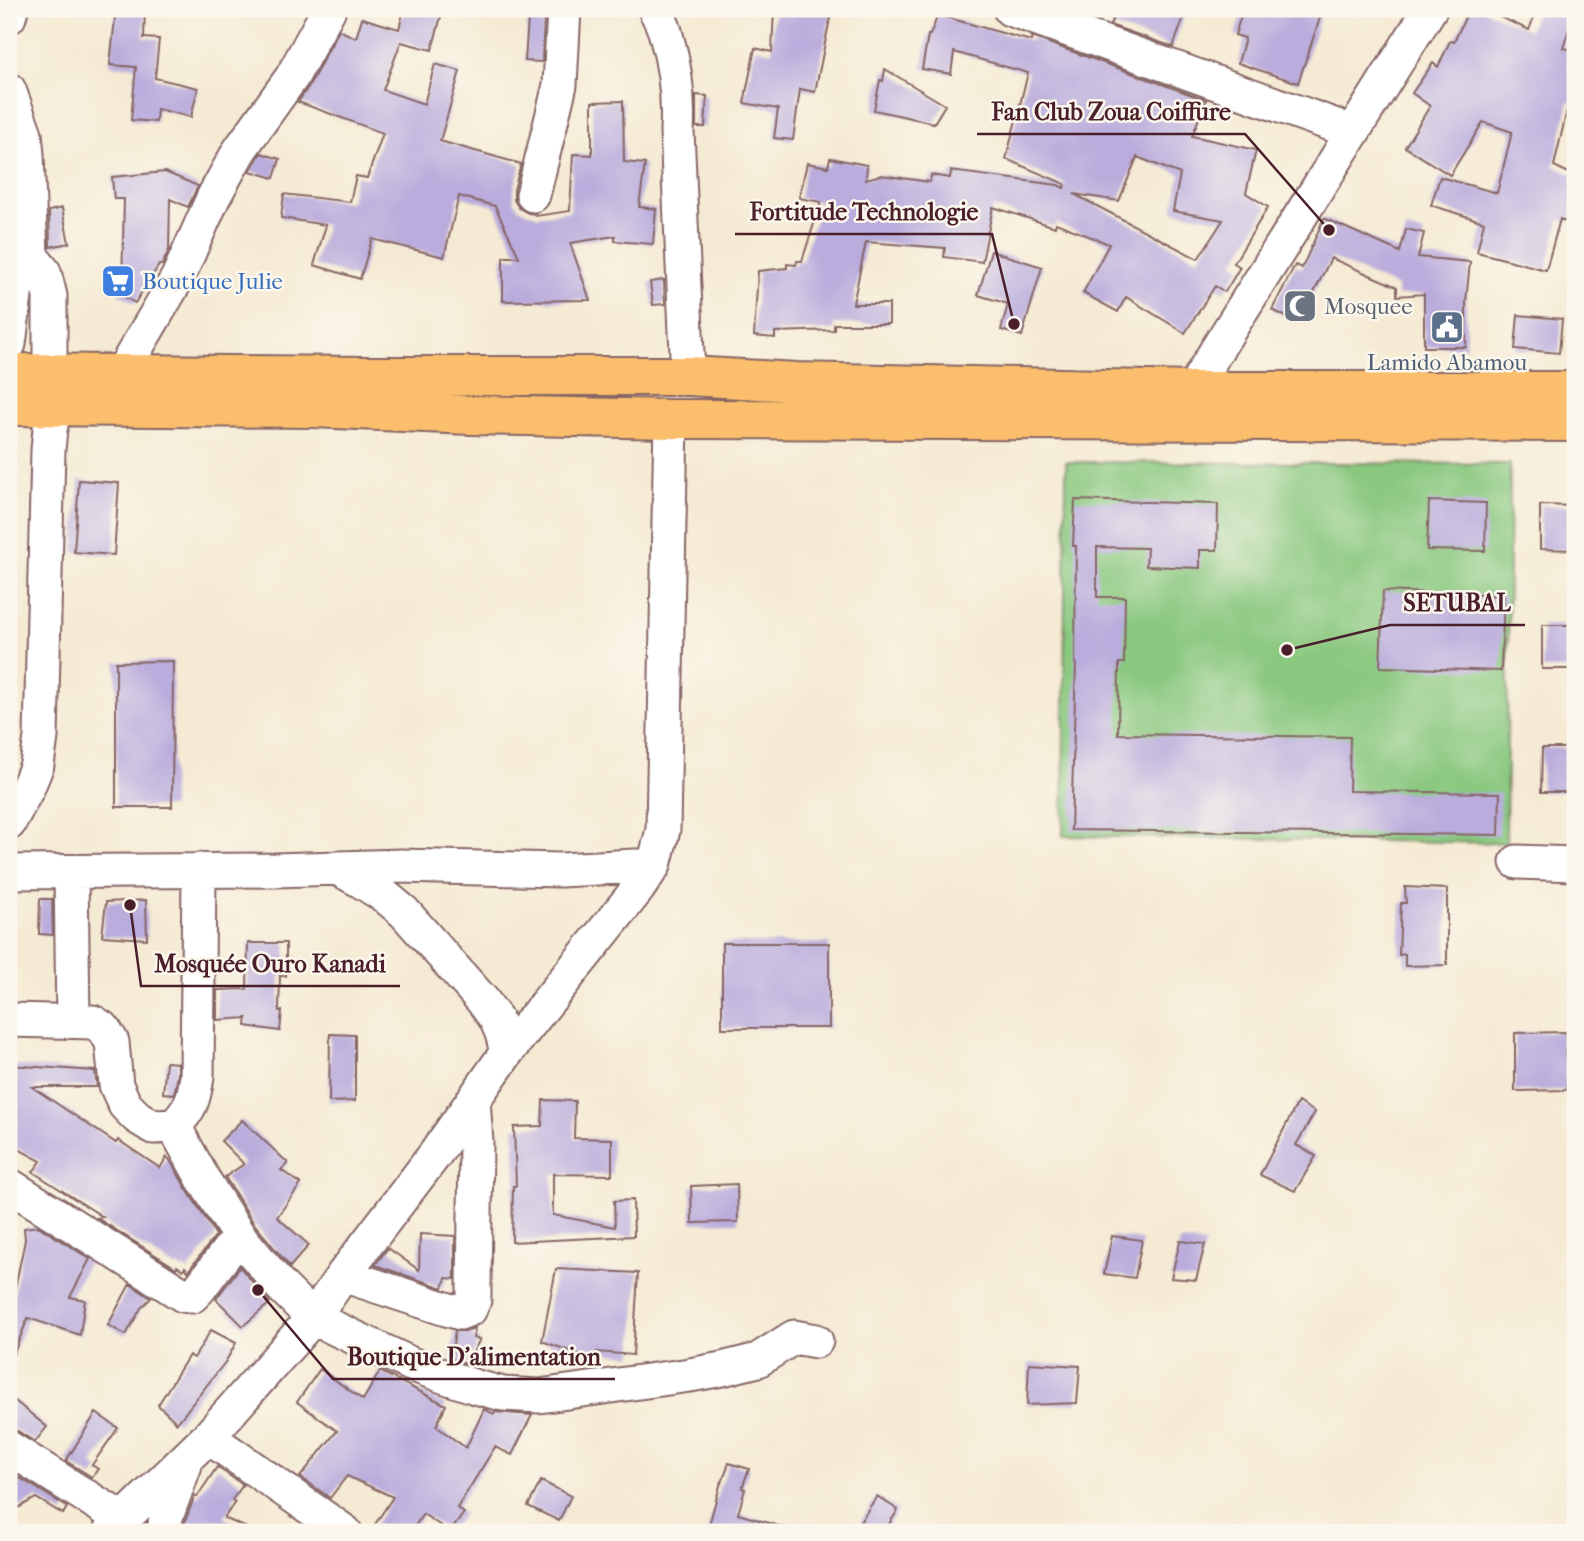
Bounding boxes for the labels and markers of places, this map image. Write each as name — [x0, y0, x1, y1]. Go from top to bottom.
callout: Fan Club Zoua Coiffure — [977, 89, 1245, 134]
callout: Fortitude Technologie — [735, 189, 992, 234]
supermarket icon: Boutique Julie — [99, 262, 137, 300]
place label: Boutique Julie — [142, 268, 283, 295]
mosque icon: Mosquee — [1281, 287, 1319, 325]
place label: Mosquee — [1324, 293, 1413, 320]
public building icon: Lamido Abamou — [1428, 308, 1466, 346]
place label: Lamido Abamou — [1367, 349, 1527, 376]
callout: SETUBAL — [1390, 580, 1525, 625]
callout: Mosquée Ouro Kanadi — [141, 941, 400, 986]
callout: Boutique D'alimentation — [333, 1334, 615, 1379]

